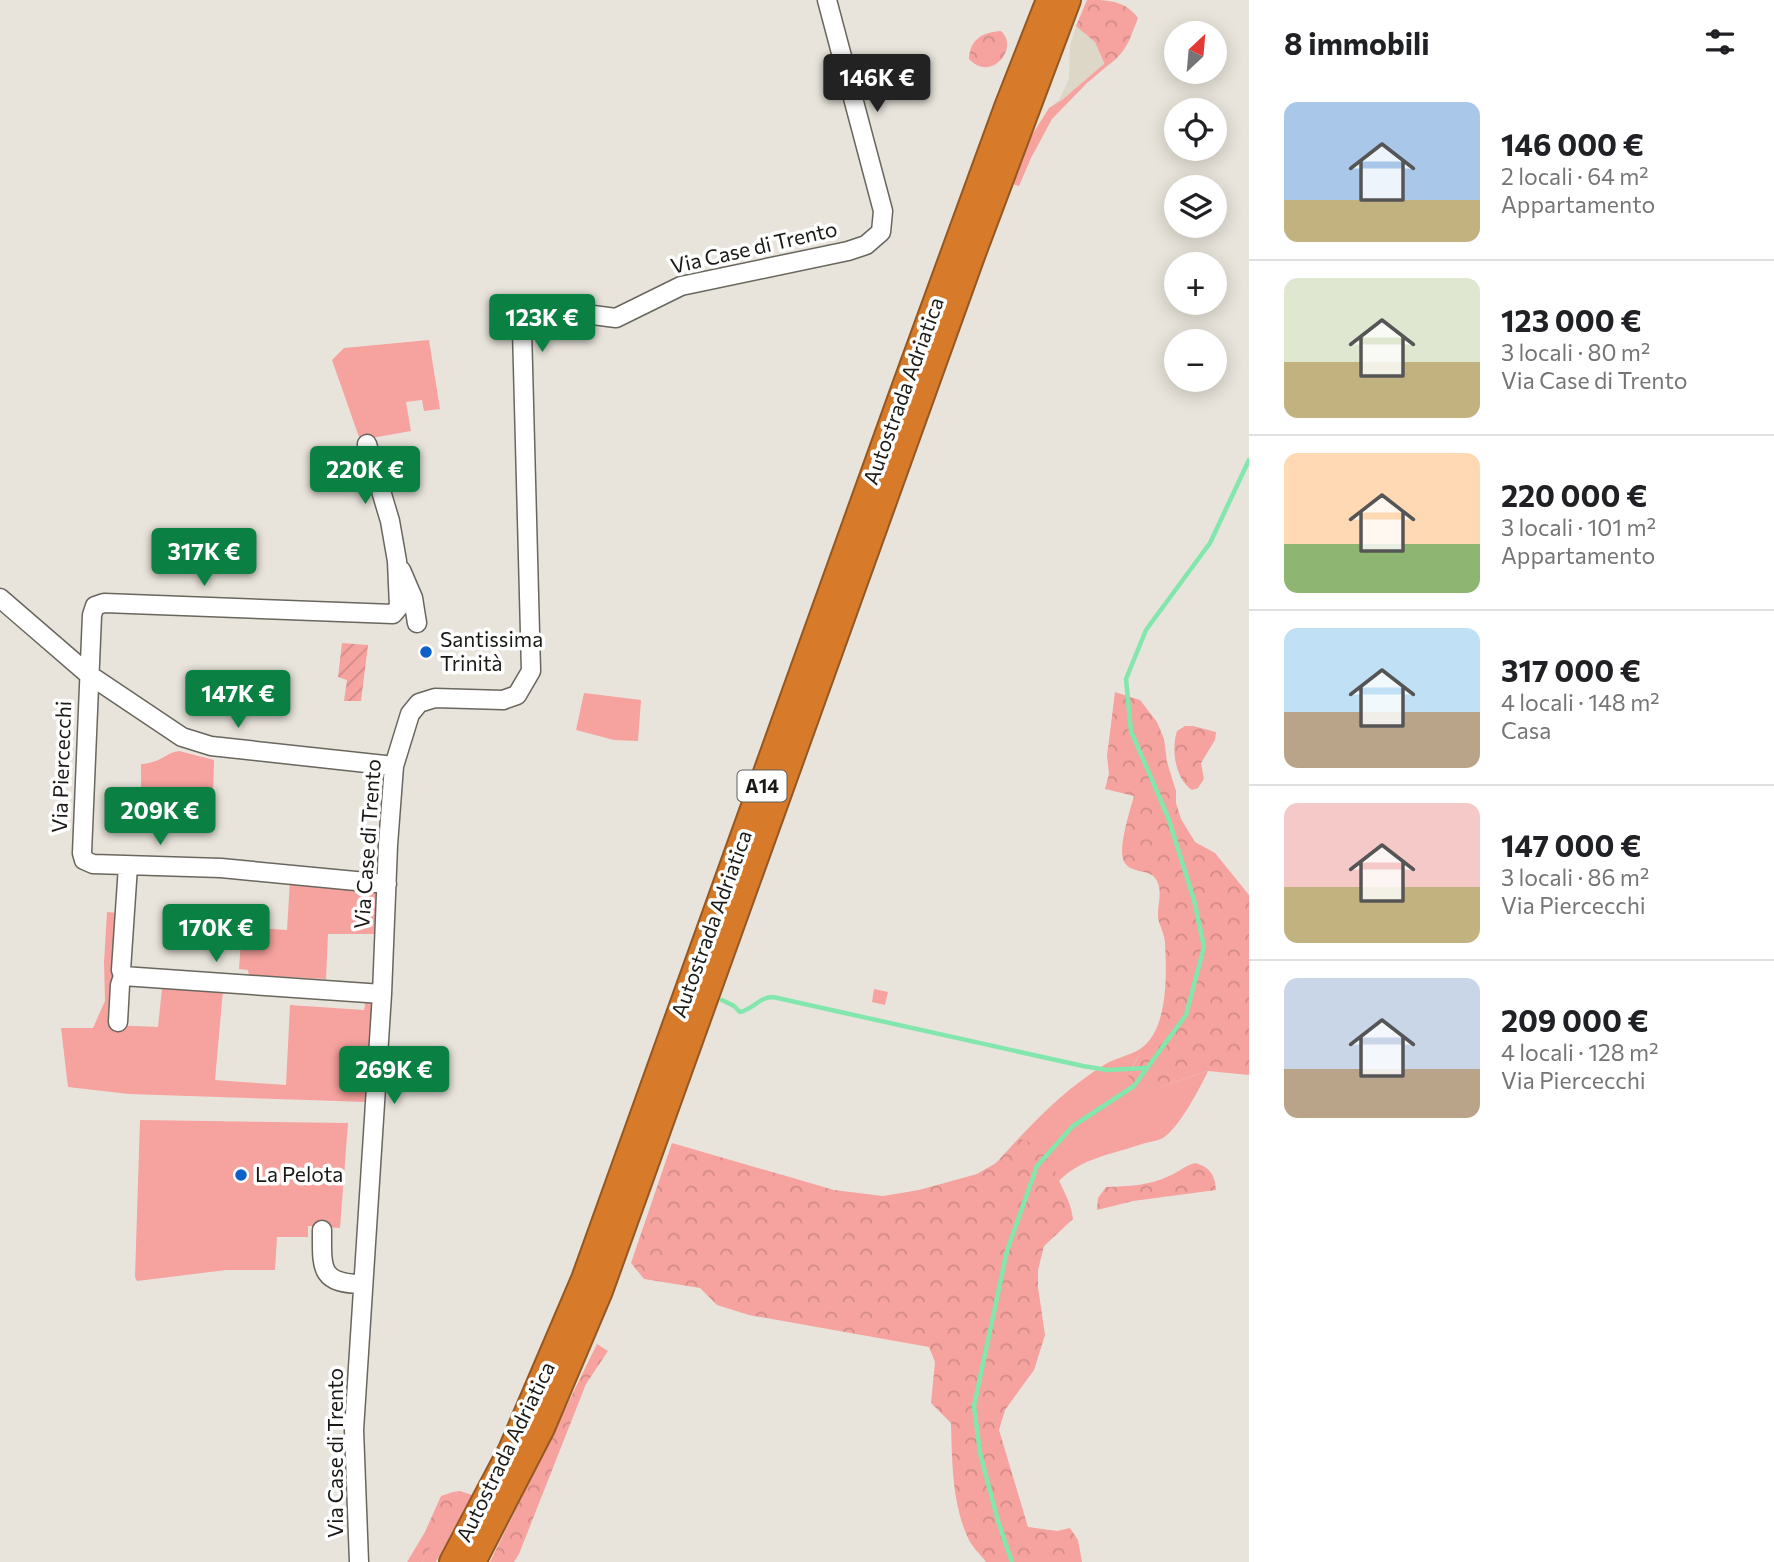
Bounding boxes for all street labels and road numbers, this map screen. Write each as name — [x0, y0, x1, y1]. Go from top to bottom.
street label: Via Case di Trento — [668, 215, 839, 278]
street label: Autostrada Adriatica — [857, 293, 948, 488]
street label: Via Piercecchi — [46, 700, 75, 833]
street label: Via Case di Trento — [348, 758, 385, 930]
road number: A14 — [738, 771, 786, 802]
street label: Autostrada Adriatica — [665, 826, 756, 1021]
street label: Autostrada Adriatica — [450, 1357, 559, 1546]
street label: Via Case di Trento — [322, 1368, 347, 1538]

